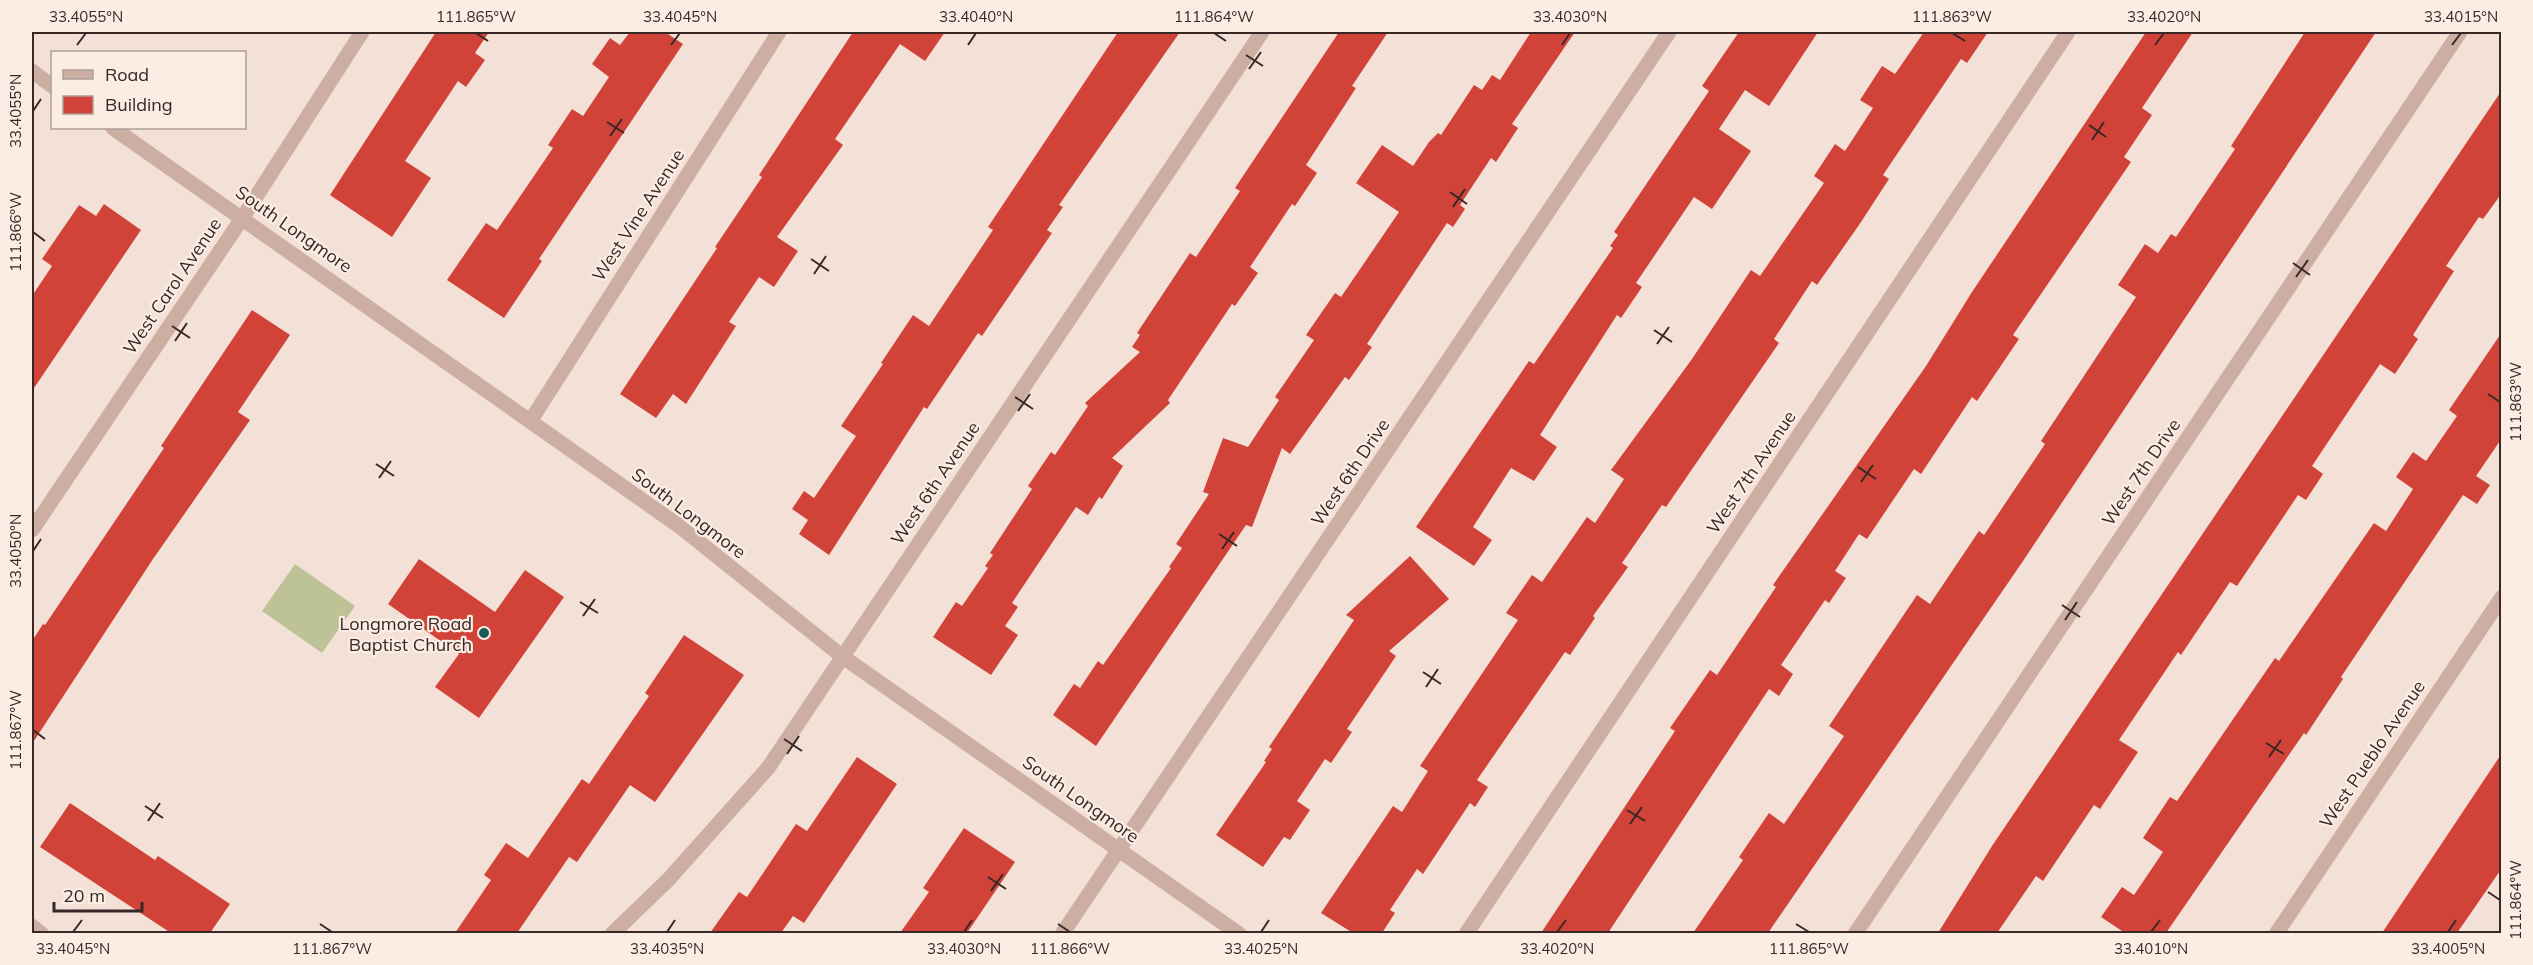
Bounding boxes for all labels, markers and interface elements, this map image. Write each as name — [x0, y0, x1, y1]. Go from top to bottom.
text: 33.4055°N — [49, 7, 123, 26]
text: 111.865°W — [436, 7, 516, 26]
text: 33.4045°N — [643, 7, 717, 26]
text: 33.4040°N — [939, 7, 1013, 26]
text: 111.864°W — [1174, 7, 1254, 26]
text: 33.4030°N — [1533, 7, 1607, 26]
text: 111.863°W — [1912, 7, 1992, 26]
text: 33.4020°N — [2127, 7, 2201, 26]
text: 33.4015°N — [2424, 7, 2498, 26]
legend — [51, 51, 246, 129]
text: Road — [105, 63, 149, 86]
text: 33.4055°N — [6, 74, 25, 148]
text: Building — [105, 93, 173, 116]
street label: West Vine Avenue — [587, 145, 689, 285]
street label: South Longmore — [231, 180, 357, 278]
text: 111.866°W — [6, 192, 25, 272]
street label: West Carol Avenue — [118, 213, 226, 359]
text: 111.863°W — [2506, 362, 2525, 442]
street label: West 7th Avenue — [1701, 406, 1801, 538]
street label: West 6th Drive — [1306, 414, 1394, 530]
street label: West 7th Drive — [2097, 414, 2185, 530]
street label: West 6th Avenue — [885, 417, 985, 549]
street label: South Longmore — [627, 463, 751, 563]
text: 33.4050°N — [6, 514, 25, 588]
place label: Longmore Road Baptist Church — [339, 612, 472, 656]
marker: Longmore Road Baptist Church — [477, 626, 491, 640]
street label: West Pueblo Avenue — [2314, 676, 2430, 832]
text: 111.867°W — [6, 690, 25, 770]
street label: South Longmore — [1018, 750, 1144, 848]
text: 111.864°W — [2506, 860, 2525, 940]
scale bar — [54, 875, 142, 913]
text: 20 m — [63, 884, 105, 907]
text: 33.4045°N — [36, 939, 110, 958]
text: 111.867°W — [292, 939, 372, 958]
text: 33.4035°N — [630, 939, 704, 958]
text: 33.4030°N — [927, 939, 1001, 958]
text: 111.866°W — [1030, 939, 1110, 958]
text: 33.4025°N — [1224, 939, 1298, 958]
text: 33.4020°N — [1520, 939, 1594, 958]
text: 111.865°W — [1769, 939, 1849, 958]
text: 33.4010°N — [2114, 939, 2188, 958]
text: 33.4005°N — [2411, 939, 2485, 958]

